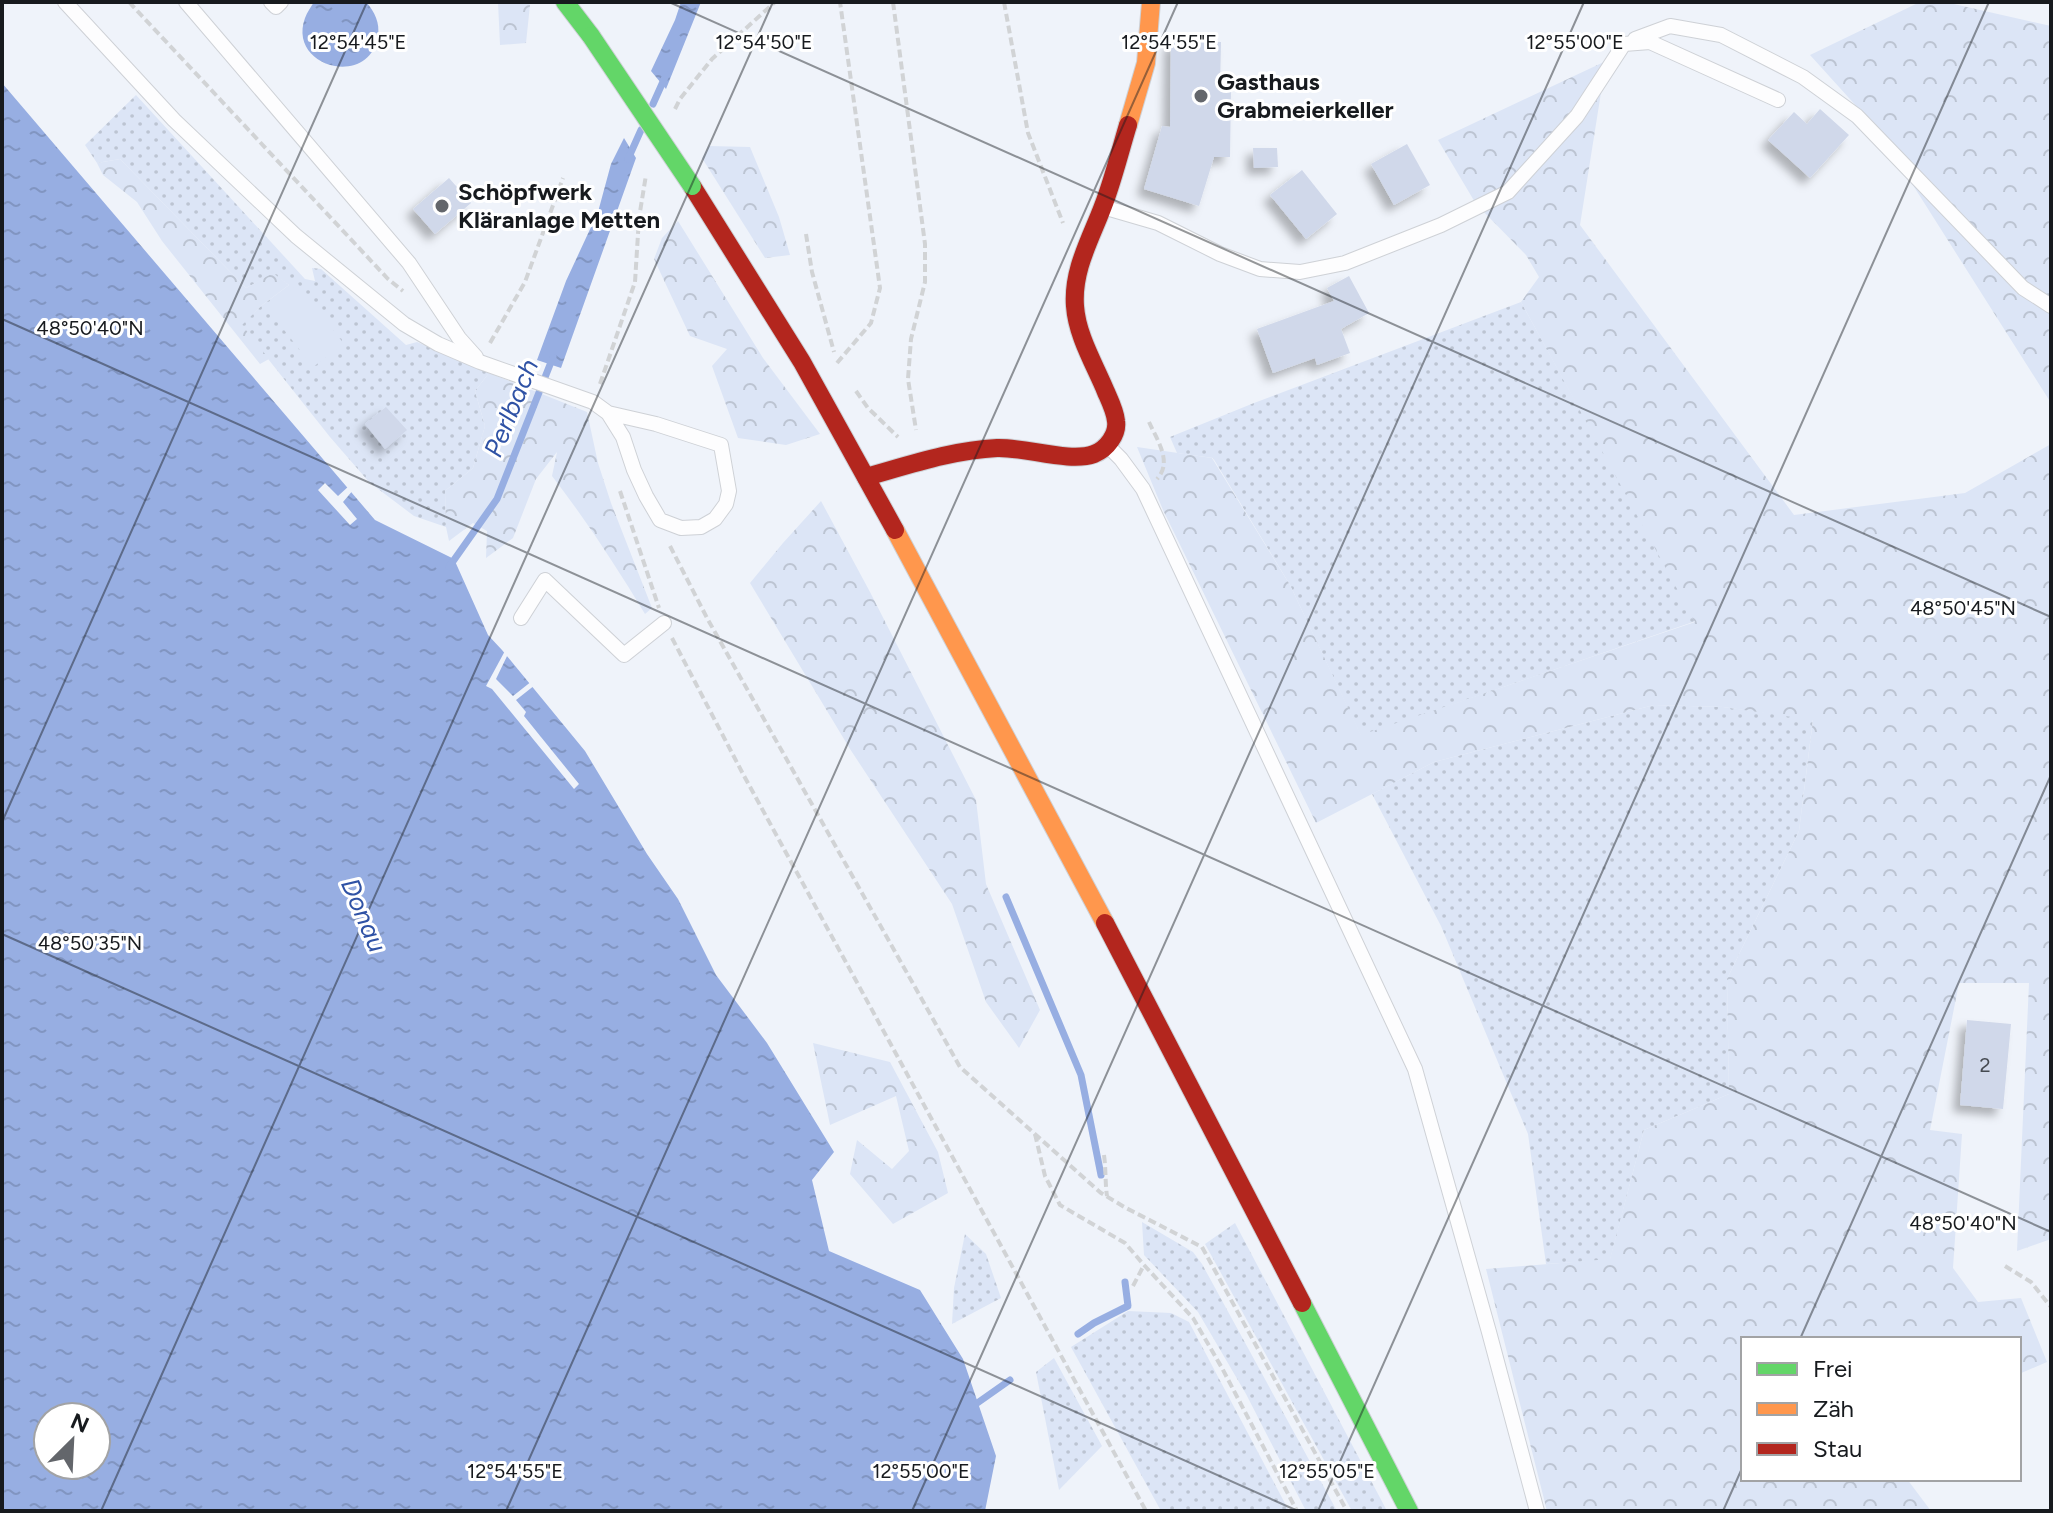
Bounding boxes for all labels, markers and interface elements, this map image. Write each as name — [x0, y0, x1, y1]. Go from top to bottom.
text: 12°54'45"E — [310, 30, 406, 54]
text: 12°54'50"E — [715, 30, 813, 54]
text: 12°54'55"E — [1121, 30, 1217, 54]
text: 12°55'00"E — [1526, 30, 1624, 54]
place label: Gasthaus Grabmeierkeller — [1217, 67, 1394, 124]
marker: Gasthaus Grabmeierkeller — [1192, 87, 1210, 105]
place label: Schöpfwerk Kläranlage Metten — [458, 177, 660, 234]
marker: Schöpfwerk Kläranlage Metten — [433, 197, 451, 215]
text: 48°50'40"N — [36, 316, 144, 340]
water label: Perlbach — [477, 354, 545, 462]
text: 48°50'45"N — [1910, 596, 2016, 620]
water label: Donau — [334, 873, 394, 957]
text: 48°50'35"N — [38, 931, 142, 955]
house number: 2 — [1979, 1053, 1991, 1077]
text: 48°50'40"N — [1909, 1211, 2017, 1235]
legend — [1741, 1337, 2021, 1481]
text: Frei — [1813, 1354, 1853, 1383]
text: Zäh — [1813, 1394, 1854, 1423]
north arrow — [32, 1401, 112, 1481]
text: N — [67, 1407, 93, 1439]
text: Stau — [1813, 1434, 1862, 1463]
text: 12°54'55"E — [467, 1459, 563, 1483]
text: 12°55'00"E — [872, 1459, 970, 1483]
text: 12°55'05"E — [1279, 1459, 1375, 1483]

